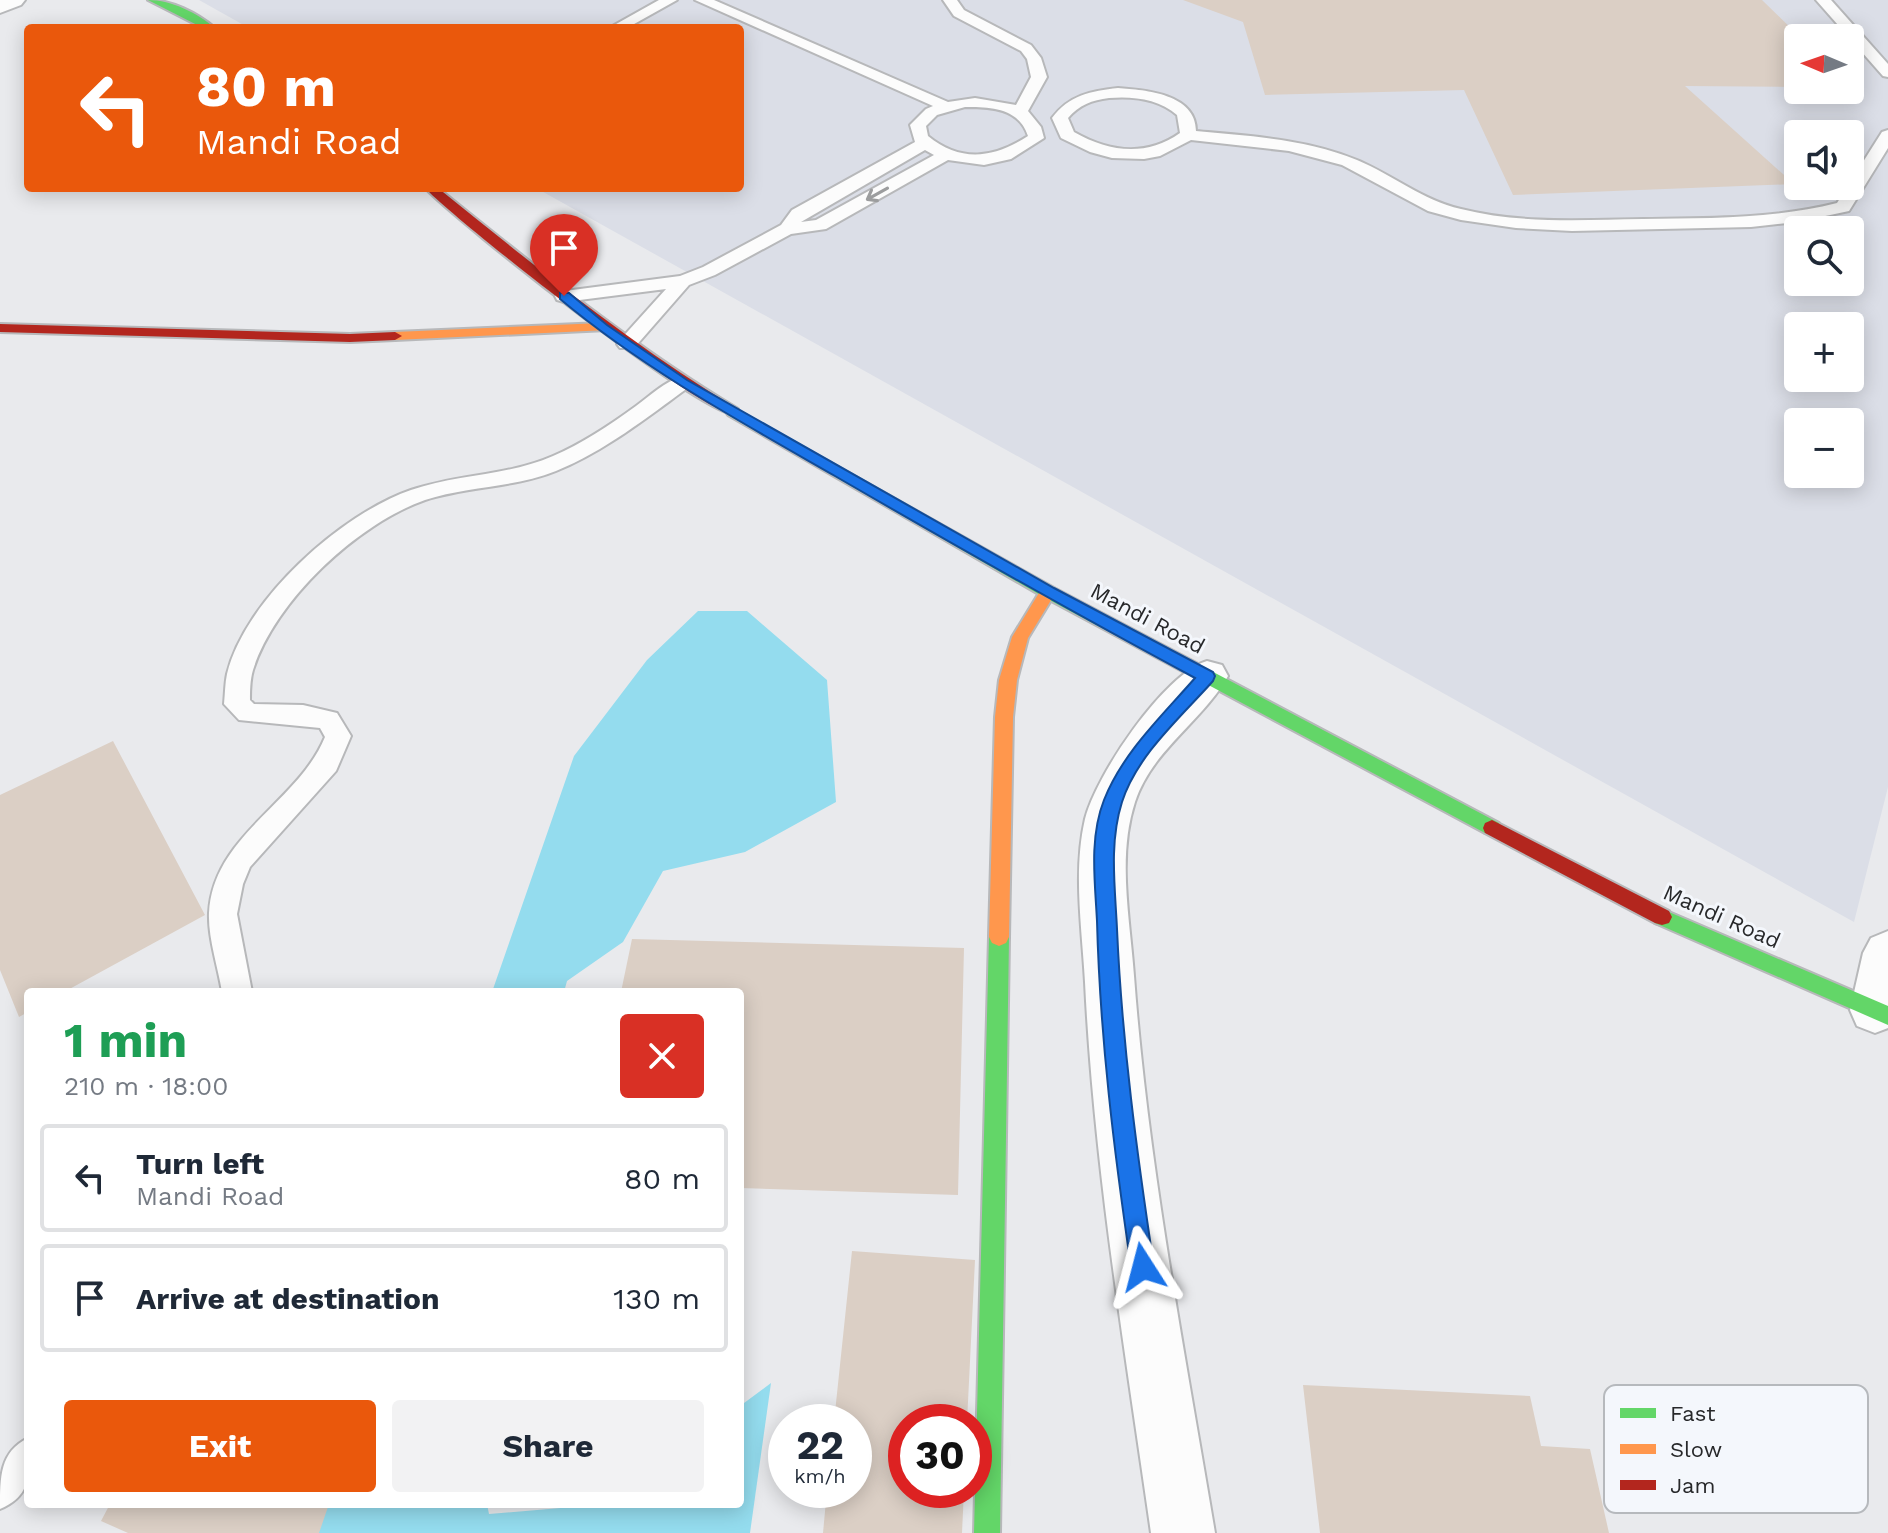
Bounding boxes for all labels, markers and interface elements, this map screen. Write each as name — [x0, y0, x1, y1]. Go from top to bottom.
north arrow — [1784, 24, 1864, 104]
map controls — [1784, 24, 1864, 488]
text: 80 m — [196, 54, 336, 120]
icon: left — [64, 56, 168, 160]
button: sound — [1784, 120, 1864, 200]
text: Mandi Road — [196, 121, 402, 163]
one-way arrow — [865, 186, 889, 202]
pin — [530, 214, 598, 296]
button: search — [1784, 216, 1864, 296]
icon: arrive — [542, 226, 586, 270]
button: + — [1784, 312, 1864, 392]
button: − — [1784, 408, 1864, 488]
street label: Mandi Road — [1086, 578, 1209, 659]
street label: Mandi Road — [1659, 879, 1784, 953]
text: 1 min — [64, 1012, 187, 1069]
button: close — [620, 1014, 704, 1098]
text: 210 m · 18:00 — [64, 1071, 228, 1101]
text: Turn left — [136, 1146, 264, 1181]
icon: left — [68, 1156, 112, 1200]
text: 80 m — [624, 1161, 700, 1196]
text: Mandi Road — [136, 1181, 284, 1211]
position arrow — [1101, 1225, 1185, 1309]
icon: arrive — [68, 1276, 112, 1320]
text: Arrive at destination — [136, 1281, 440, 1316]
text: 130 m — [613, 1281, 700, 1316]
legend — [1604, 1385, 1868, 1513]
button: Exit — [64, 1400, 376, 1492]
button: Share — [392, 1400, 704, 1492]
text: Fast — [1670, 1401, 1716, 1426]
speed limit sign: 30 — [888, 1404, 992, 1508]
text: 22 — [796, 1422, 844, 1469]
text: Slow — [1670, 1437, 1722, 1462]
text: km/h — [794, 1464, 846, 1488]
text: Jam — [1670, 1473, 1715, 1498]

